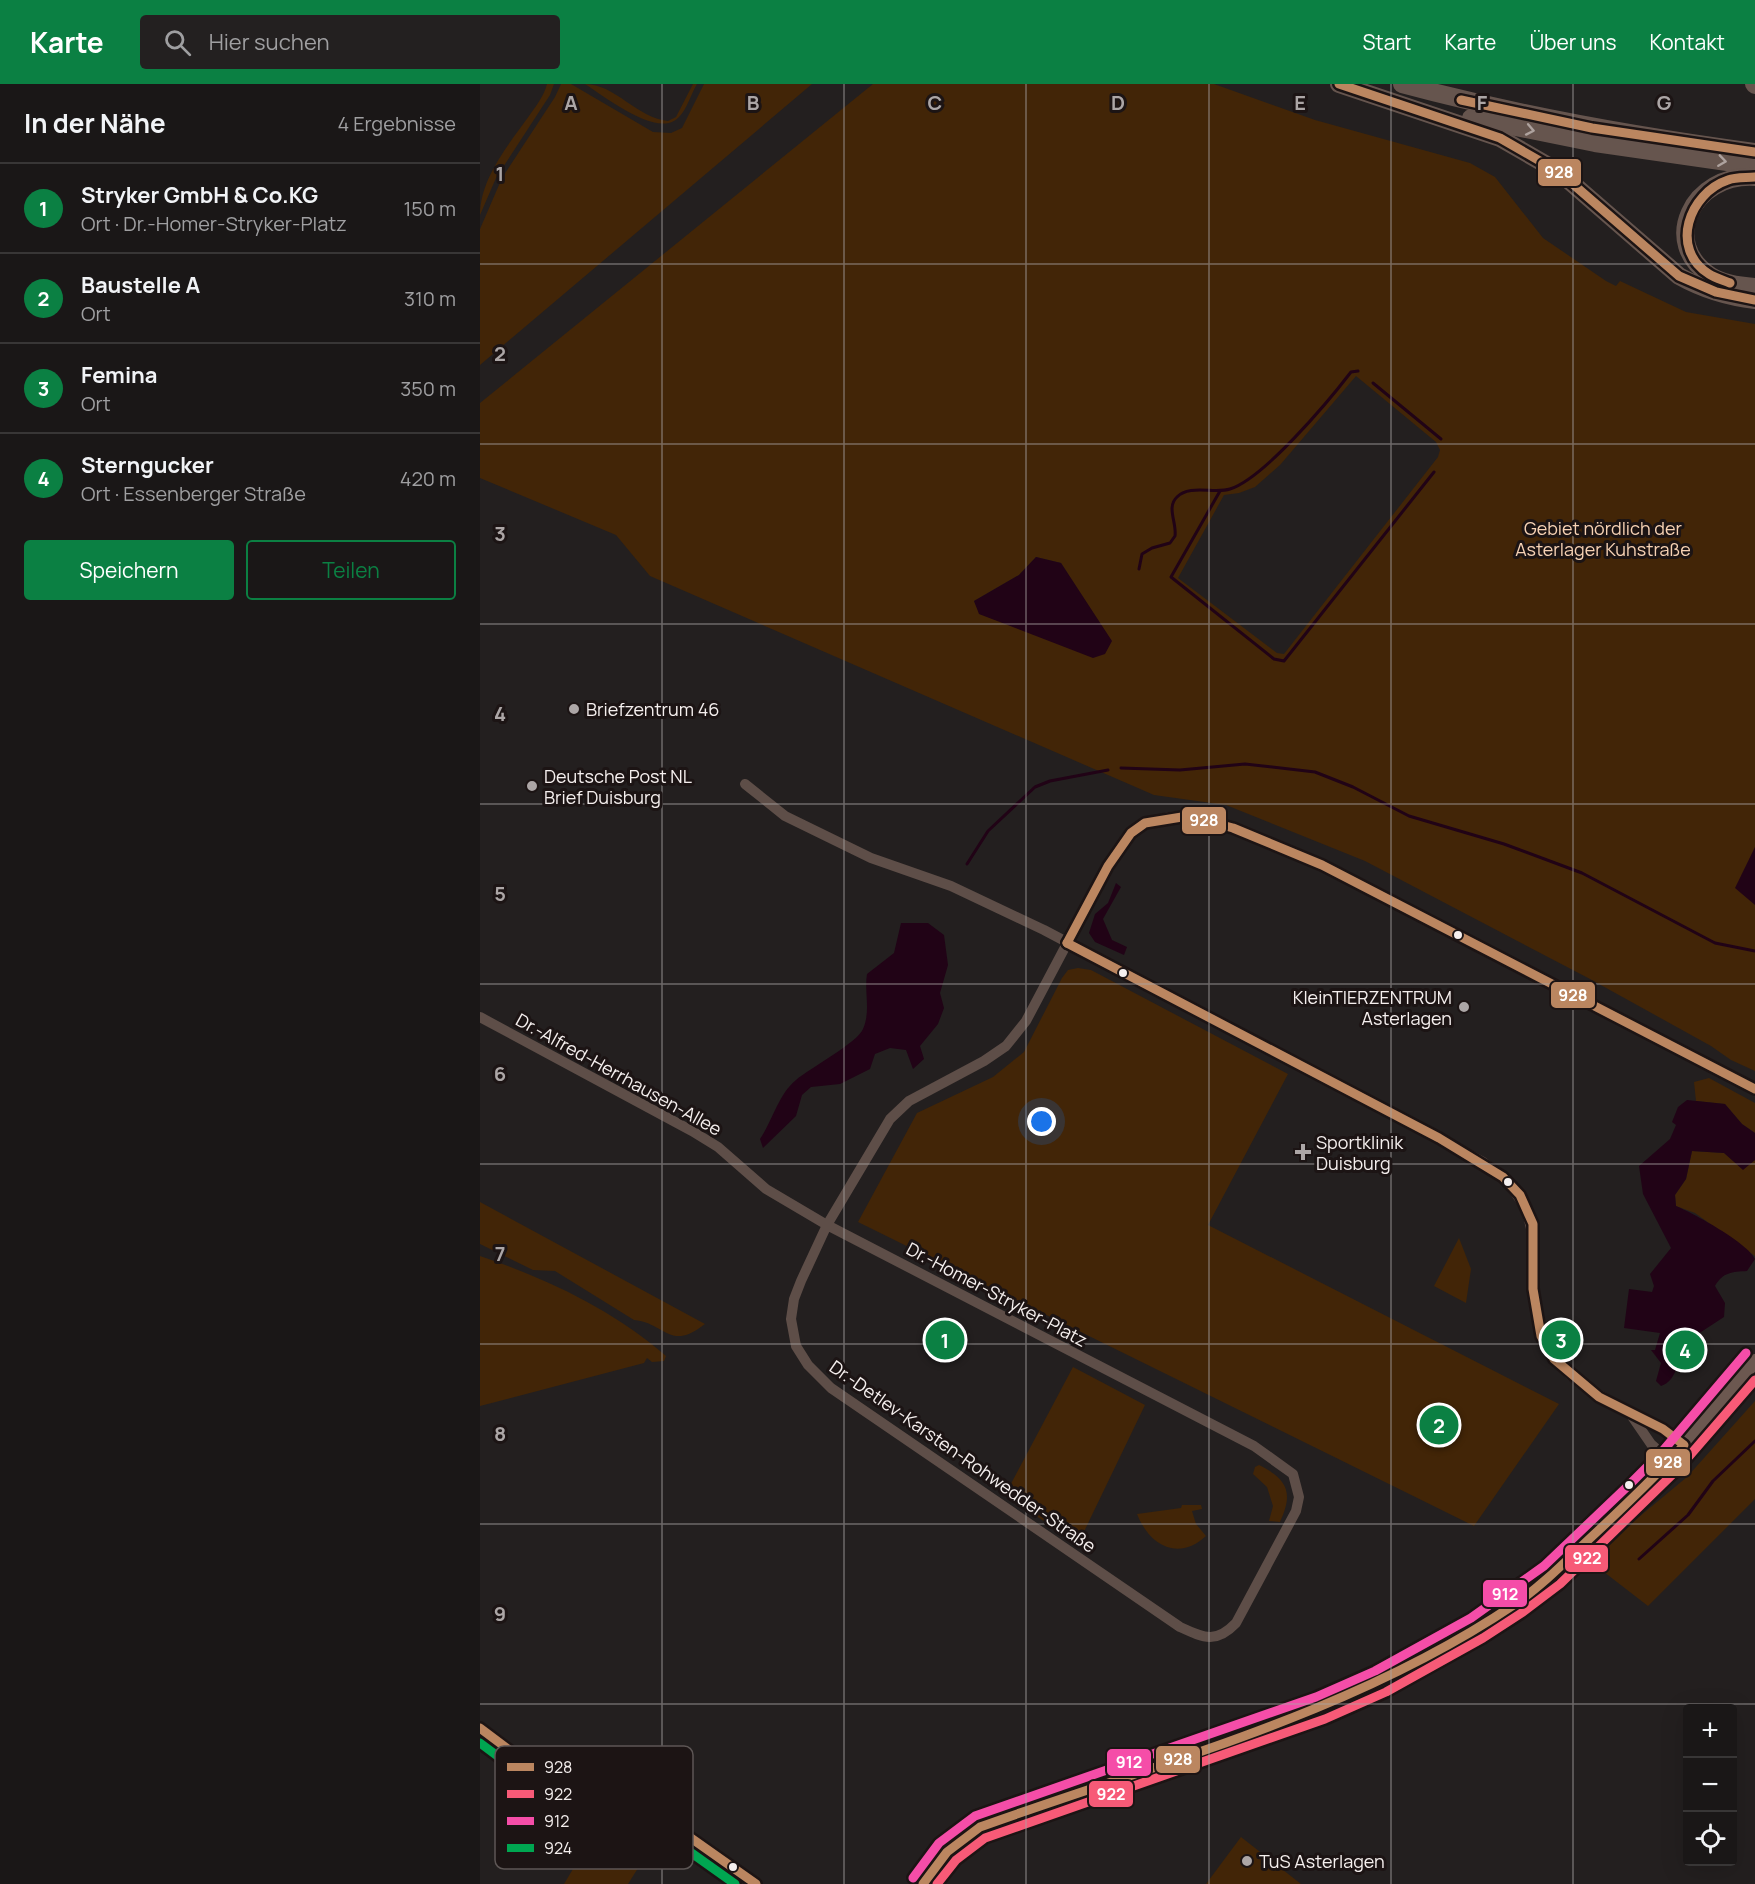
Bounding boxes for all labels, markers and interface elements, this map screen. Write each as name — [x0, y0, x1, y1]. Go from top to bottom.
search box — [140, 15, 560, 69]
text: Karte — [30, 23, 104, 61]
icon: search — [161, 26, 194, 59]
text: Hier suchen — [209, 27, 330, 57]
text: Start — [1362, 28, 1411, 56]
text: Karte — [1444, 28, 1496, 56]
text: Über uns — [1529, 28, 1617, 56]
text: Kontakt — [1650, 28, 1725, 56]
text: A — [564, 89, 578, 116]
text: B — [747, 89, 760, 116]
text: C — [928, 89, 942, 116]
text: D — [1111, 89, 1125, 116]
text: E — [1294, 89, 1306, 116]
text: F — [1477, 89, 1488, 116]
text: G — [1657, 89, 1672, 116]
text: In der Nähe — [24, 105, 166, 141]
text: 4 Ergebnisse — [337, 110, 456, 137]
one-way arrow — [1524, 123, 1534, 136]
one-way arrow — [1718, 155, 1727, 167]
line badge: 928 — [1537, 158, 1582, 187]
text: 1 — [496, 160, 504, 187]
text: 928 — [1544, 161, 1574, 183]
text: Stryker GmbH & Co.KG — [81, 180, 318, 210]
text: 1 — [39, 195, 48, 222]
text: 150 m — [403, 195, 456, 222]
text: Ort · Dr.-Homer-Stryker-Platz — [81, 210, 347, 237]
text: Baustelle A — [81, 270, 200, 300]
text: 2 — [38, 285, 49, 312]
text: 310 m — [404, 285, 456, 312]
text: Ort — [81, 300, 111, 327]
text: 2 — [494, 340, 506, 367]
text: Femina — [81, 360, 157, 390]
text: 3 — [38, 375, 49, 402]
text: 350 m — [400, 375, 456, 402]
text: Ort — [81, 390, 111, 417]
text: Sterngucker — [81, 450, 214, 480]
text: 4 — [37, 465, 50, 492]
text: 420 m — [400, 465, 456, 492]
text: Ort · Essenberger Straße — [81, 480, 306, 507]
park label: Gebiet nördlich der Asterlager Kuhstraße — [1515, 516, 1691, 561]
text: 3 — [494, 520, 506, 547]
button: Speichern — [24, 540, 234, 600]
button: Teilen — [246, 540, 456, 600]
place label: Briefzentrum 46 — [586, 697, 719, 721]
text: 4 — [494, 700, 506, 727]
marker: Briefzentrum 46 — [567, 702, 581, 716]
place label: Deutsche Post NL Brief Duisburg — [544, 764, 692, 809]
marker: Deutsche Post NL Brief Duisburg — [525, 779, 539, 793]
line badge: 928 — [1181, 806, 1227, 835]
text: 928 — [1189, 809, 1219, 831]
text: 5 — [494, 880, 506, 907]
unlabelled marker — [1452, 929, 1464, 941]
unlabelled marker — [1117, 967, 1129, 979]
line badge: 928 — [1550, 981, 1596, 1009]
text: 928 — [1558, 984, 1588, 1006]
place label: KleinTIERZENTRUM Asterlagen — [1293, 985, 1452, 1030]
marker: KleinTIERZENTRUM Asterlagen — [1457, 1000, 1471, 1014]
street label: Dr.-Alfred-Herrhausen-Allee — [512, 1007, 726, 1141]
text: 6 — [494, 1060, 506, 1087]
your location — [1027, 1107, 1056, 1136]
place label: Sportklinik Duisburg — [1316, 1130, 1404, 1175]
marker: Sportklinik Duisburg — [1294, 1143, 1312, 1161]
unlabelled marker — [1502, 1176, 1514, 1188]
street label: Dr.-Homer-Stryker-Platz — [902, 1236, 1092, 1352]
text: 7 — [495, 1240, 505, 1267]
pin: 1 — [926, 1318, 964, 1362]
pin: 3 — [1542, 1318, 1580, 1362]
pin: 4 — [1666, 1328, 1704, 1372]
street label: Dr.-Detlev-Karsten-Rohwedder-Straße — [825, 1354, 1101, 1558]
pin: 2 — [1420, 1402, 1458, 1448]
text: 8 — [494, 1420, 506, 1447]
line badge: 928 — [1645, 1448, 1691, 1477]
text: 928 — [1653, 1451, 1683, 1473]
unlabelled marker — [1623, 1479, 1635, 1491]
line badge: 922 — [1564, 1544, 1609, 1573]
text: 922 — [1573, 1547, 1602, 1569]
line badge: 912 — [1482, 1579, 1528, 1608]
text: 912 — [1492, 1583, 1518, 1605]
text: 9 — [494, 1600, 506, 1627]
map controls — [1683, 1704, 1737, 1866]
button: + — [1683, 1704, 1737, 1758]
line badge: 928 — [1155, 1745, 1201, 1774]
legend — [495, 1746, 693, 1869]
line badge: 912 — [1106, 1748, 1152, 1777]
text: 928 — [1163, 1748, 1193, 1770]
text: 912 — [1116, 1751, 1142, 1773]
text: 928 — [544, 1756, 572, 1778]
button: − — [1683, 1758, 1737, 1812]
line badge: 922 — [1088, 1780, 1134, 1808]
text: 922 — [544, 1783, 572, 1805]
text: 922 — [1097, 1783, 1126, 1805]
text: 912 — [544, 1810, 569, 1832]
button: locate — [1683, 1812, 1737, 1866]
text: 924 — [544, 1837, 572, 1859]
place label: TuS Asterlagen — [1259, 1849, 1385, 1873]
marker: TuS Asterlagen — [1240, 1854, 1254, 1868]
unlabelled marker — [727, 1861, 739, 1873]

